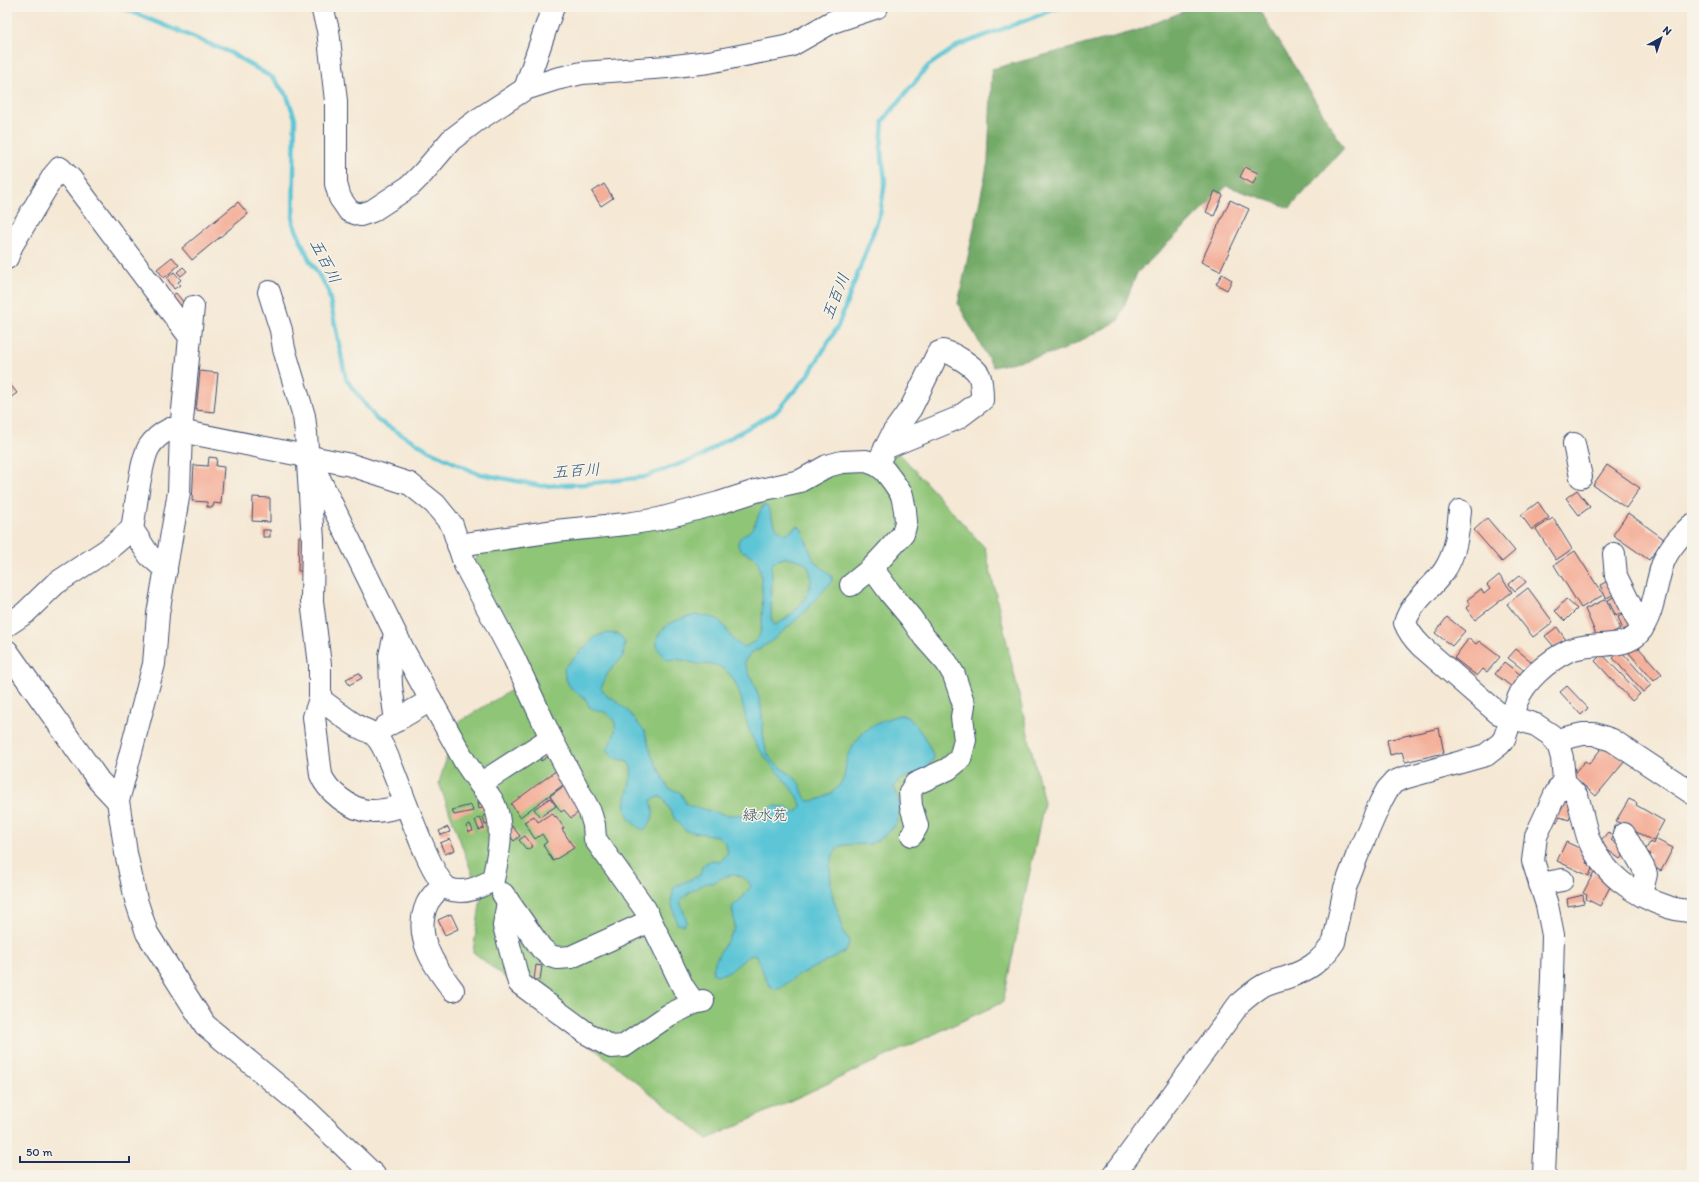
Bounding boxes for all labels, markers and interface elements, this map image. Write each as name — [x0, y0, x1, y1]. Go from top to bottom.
north arrow — [1641, 18, 1681, 58]
text: N — [1660, 23, 1674, 38]
water label: 五百川 — [306, 236, 345, 287]
water label: 五百川 — [818, 270, 853, 322]
water label: 五百川 — [551, 459, 601, 482]
park label: 緑水苑 — [742, 806, 788, 824]
scale bar — [20, 1138, 129, 1164]
text: 50 m — [26, 1145, 52, 1159]

